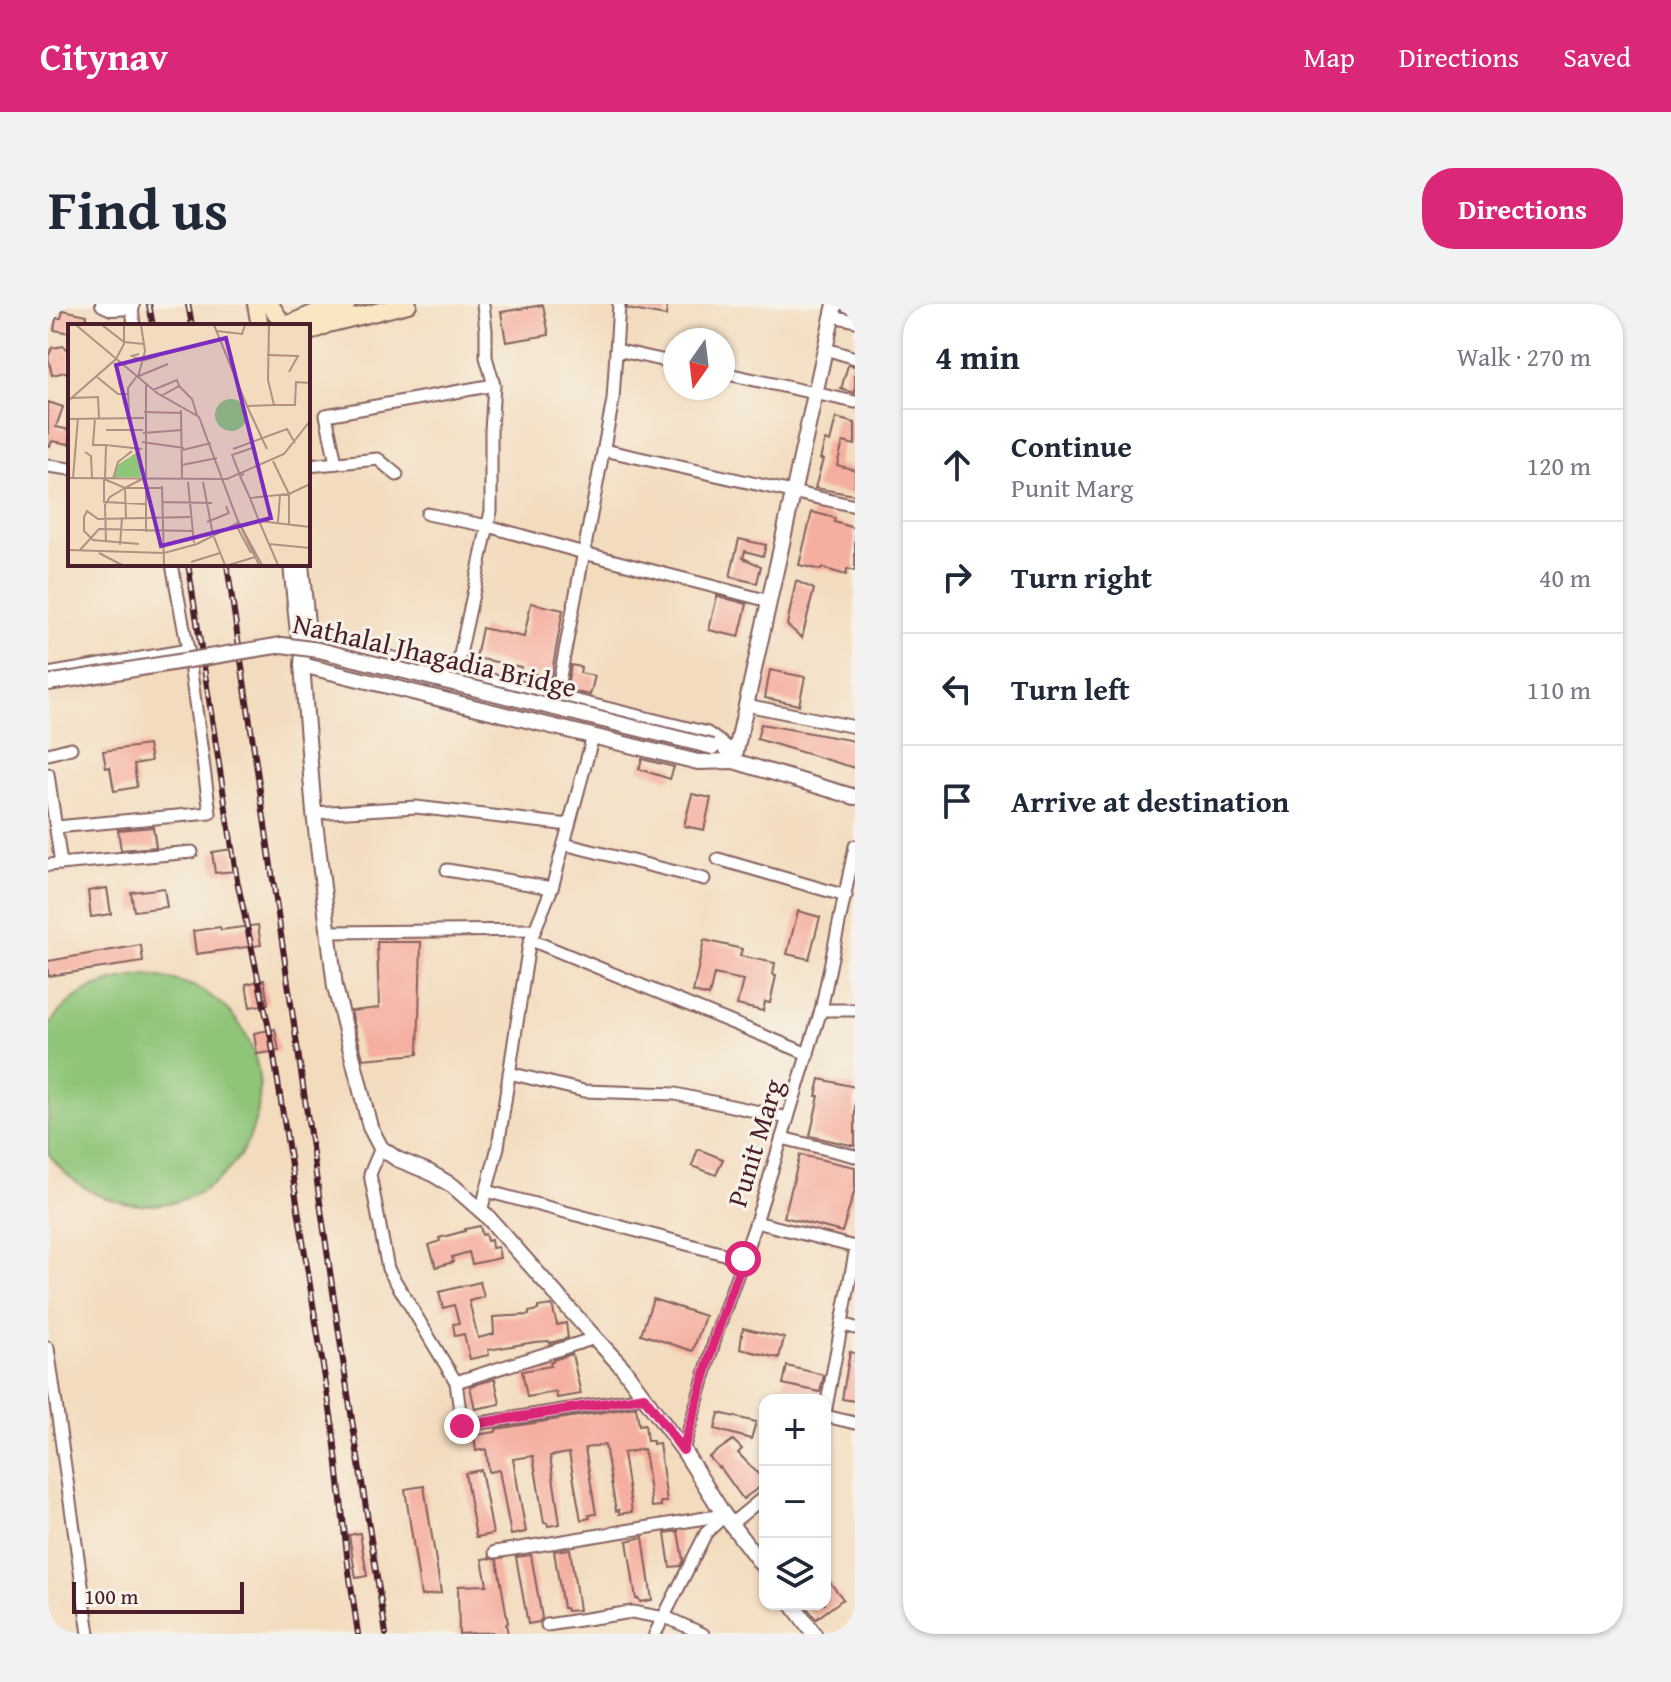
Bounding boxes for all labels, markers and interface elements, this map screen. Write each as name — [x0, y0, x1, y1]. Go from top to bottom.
text: Citynav — [40, 28, 168, 84]
text: Map — [1303, 36, 1355, 77]
text: Directions — [1399, 36, 1519, 77]
text: Saved — [1563, 36, 1631, 77]
text: Find us — [48, 167, 228, 250]
button: Directions — [1422, 168, 1623, 249]
inset map — [68, 324, 310, 566]
north arrow — [663, 328, 735, 400]
text: 4 min — [935, 332, 1020, 381]
text: Walk · 270 m — [1457, 337, 1591, 376]
text: Continue — [1011, 424, 1132, 468]
icon: ahead — [935, 443, 979, 487]
text: 120 m — [1526, 446, 1591, 485]
text: Punit Marg — [1011, 468, 1133, 507]
icon: right — [935, 555, 979, 599]
text: Turn right — [1011, 555, 1152, 599]
text: 40 m — [1539, 558, 1591, 597]
street label: Nathalal Jhagadia Bridge — [289, 602, 581, 707]
icon: left — [935, 667, 979, 711]
text: Turn left — [1011, 667, 1130, 711]
text: 110 m — [1526, 670, 1591, 709]
icon: arrive — [935, 779, 979, 823]
text: Arrive at destination — [1011, 779, 1289, 823]
street label: Punit Marg — [716, 1074, 793, 1212]
route start — [725, 1241, 761, 1277]
map controls — [759, 1394, 831, 1610]
button: + — [759, 1394, 831, 1466]
route end — [444, 1408, 480, 1444]
button: − — [759, 1466, 831, 1538]
button: layers — [759, 1538, 831, 1610]
scale bar — [72, 1578, 244, 1614]
text: 100 m — [84, 1580, 139, 1612]

